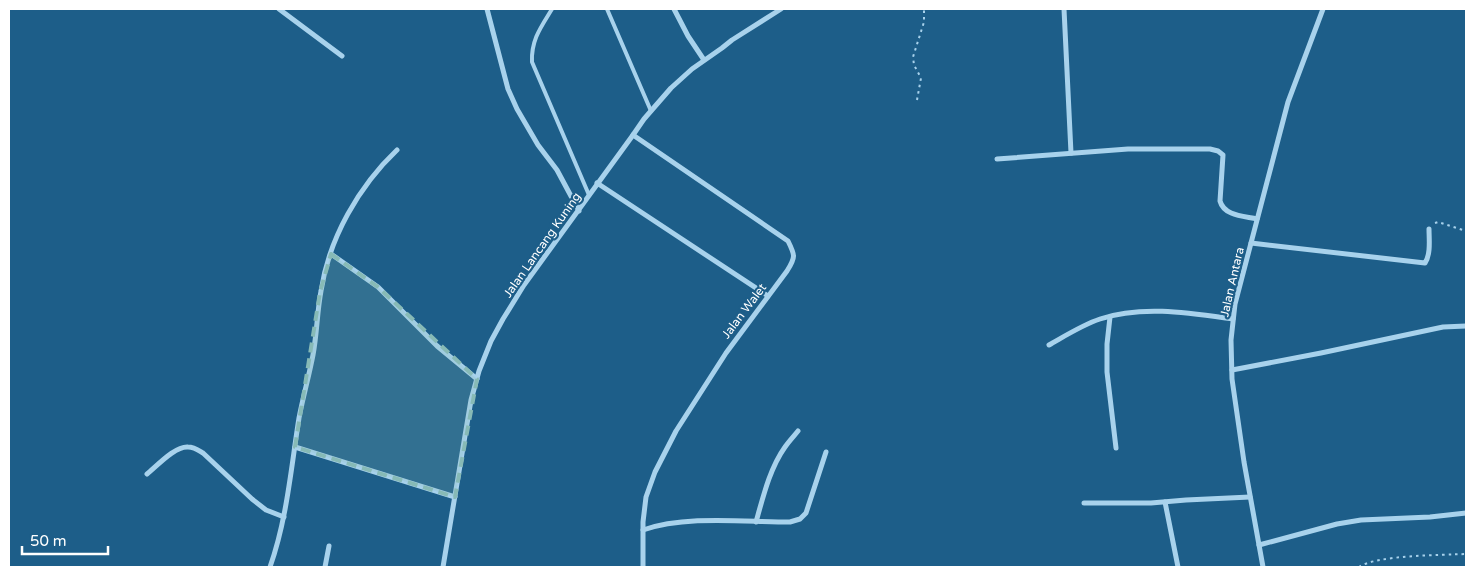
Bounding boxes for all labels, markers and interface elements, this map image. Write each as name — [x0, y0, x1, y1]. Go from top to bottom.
street label: Jalan Lancang Kuning — [500, 190, 584, 300]
street label: Jalan Antara — [1217, 246, 1247, 318]
street label: Jalan Walet — [719, 280, 769, 341]
scale bar — [22, 524, 109, 556]
text: 50 m — [30, 532, 67, 550]

